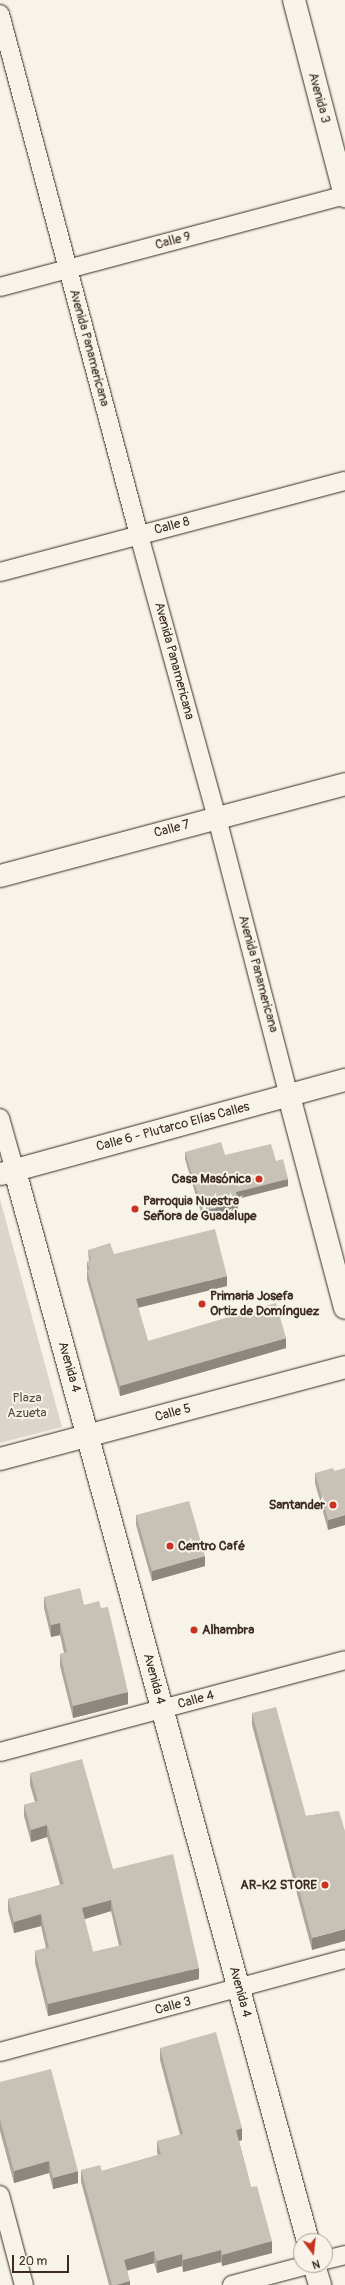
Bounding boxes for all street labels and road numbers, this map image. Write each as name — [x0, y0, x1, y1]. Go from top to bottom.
street label: Avenida 3 — [305, 71, 333, 125]
street label: Calle 9 — [154, 229, 192, 253]
street label: Avenida Panamericana — [66, 288, 112, 408]
street label: Calle 8 — [153, 514, 191, 538]
street label: Avenida Panamericana — [151, 601, 197, 721]
street label: Calle 7 — [152, 817, 192, 841]
street label: Avenida Panamericana — [235, 914, 281, 1034]
street label: Calle 6 - Plutarco Elías Calles — [95, 1099, 251, 1155]
street label: Avenida 4 — [54, 1340, 84, 1394]
street label: Calle 5 — [153, 1401, 193, 1425]
street label: Avenida 4 — [140, 1652, 168, 1706]
street label: Calle 4 — [176, 1688, 216, 1712]
street label: Avenida 4 — [226, 1965, 254, 2019]
street label: Calle 3 — [153, 1994, 193, 2018]

